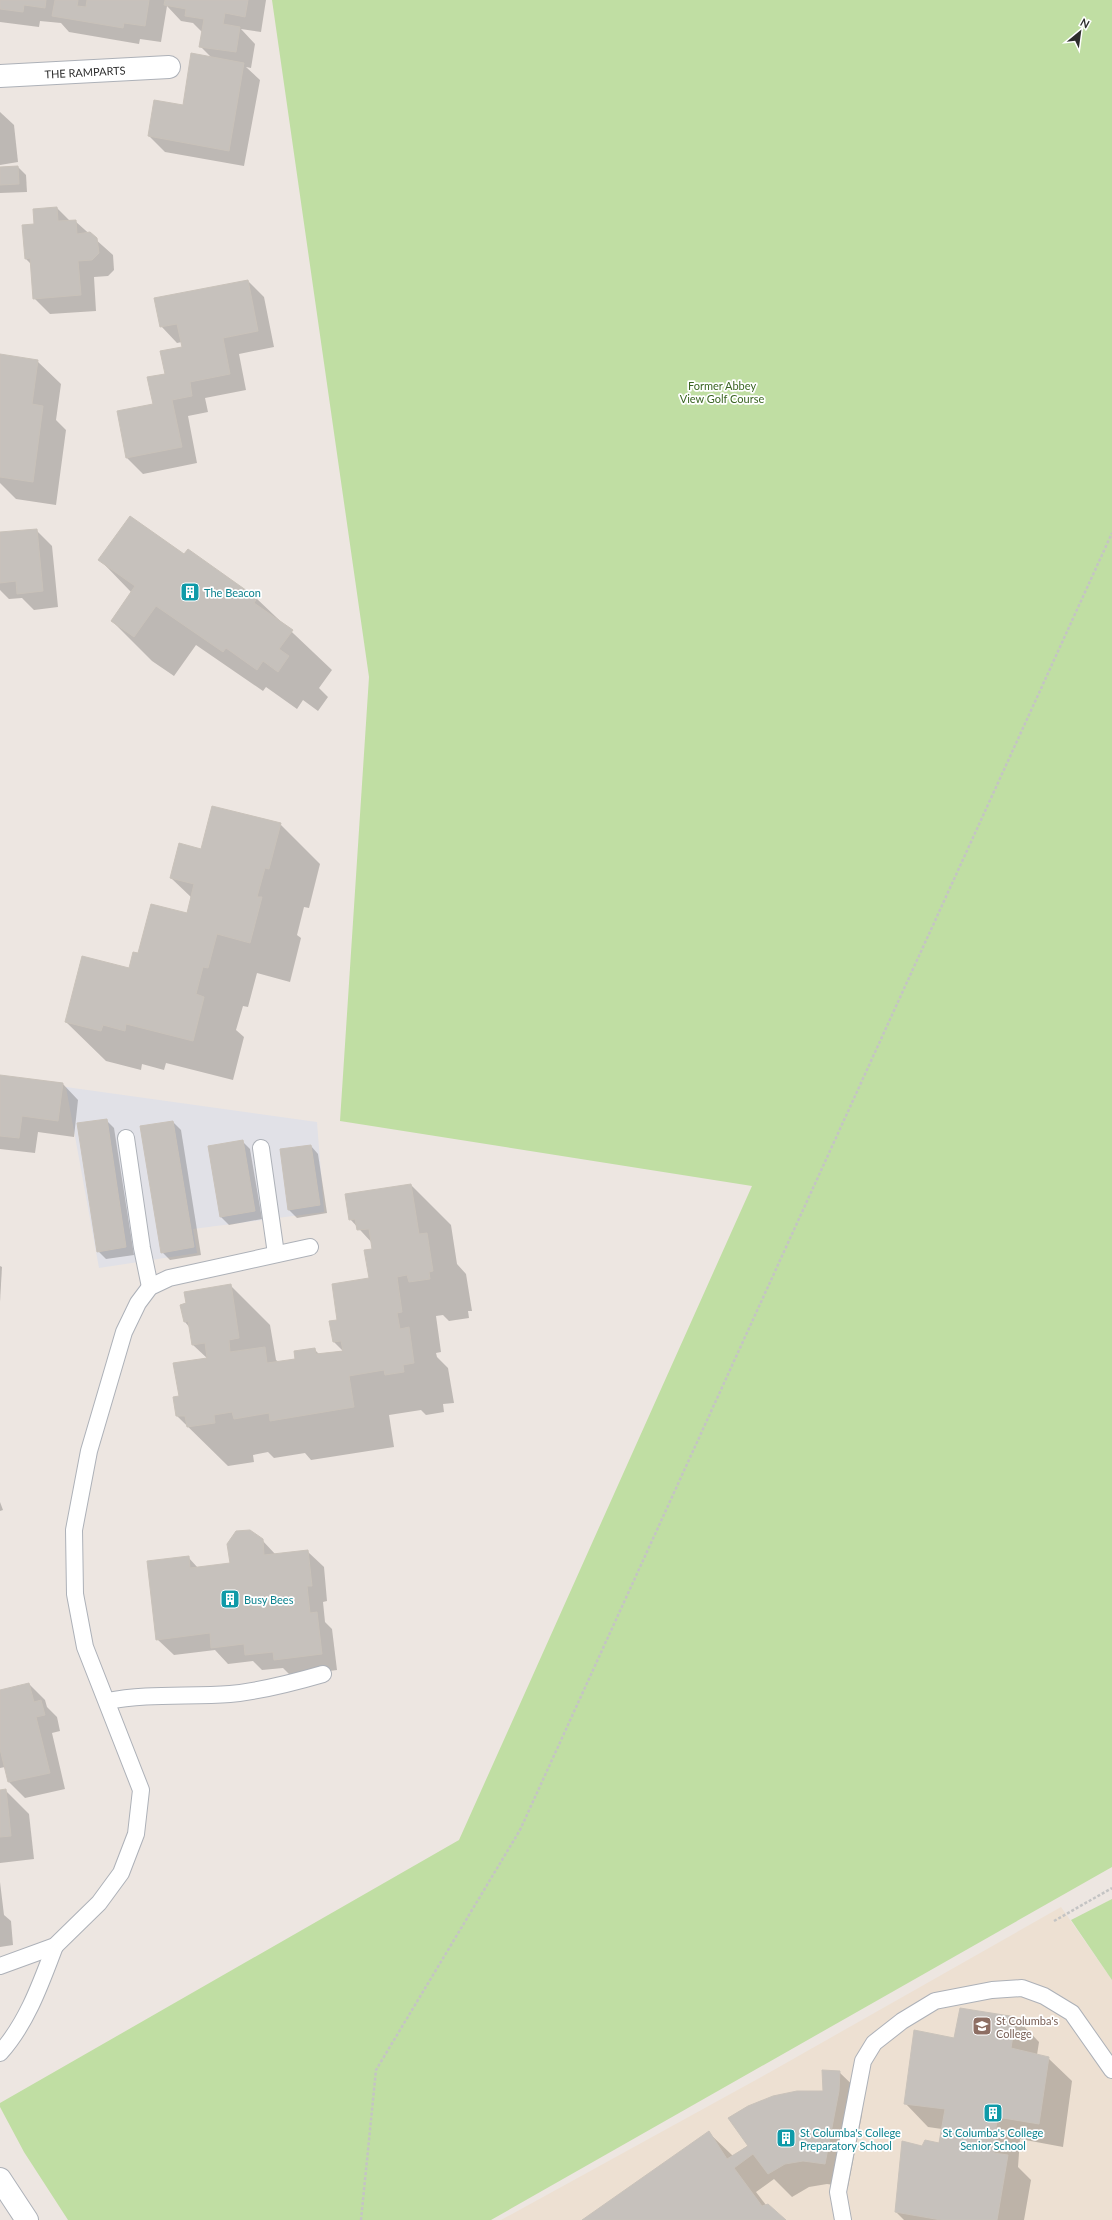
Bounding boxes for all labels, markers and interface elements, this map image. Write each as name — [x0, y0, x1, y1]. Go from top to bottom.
north arrow — [1060, 12, 1100, 52]
text: N — [1078, 15, 1092, 31]
street label: THE RAMPARTS — [44, 63, 126, 81]
park label: Former Abbey View Golf Course — [680, 379, 764, 405]
building icon: The Beacon — [179, 581, 201, 603]
place label: The Beacon — [204, 586, 261, 599]
building icon: Busy Bees — [219, 1588, 241, 1610]
place label: Busy Bees — [244, 1593, 294, 1606]
place label: St Columba's College — [996, 2014, 1058, 2040]
school or university icon: St Columba's College — [971, 2015, 993, 2037]
building icon: St Columba's College Senior School — [982, 2102, 1004, 2124]
place label: St Columba's College Preparatory School — [800, 2126, 901, 2152]
place label: St Columba's College Senior School — [943, 2126, 1044, 2152]
building icon: St Columba's College Preparatory School — [775, 2127, 797, 2149]

